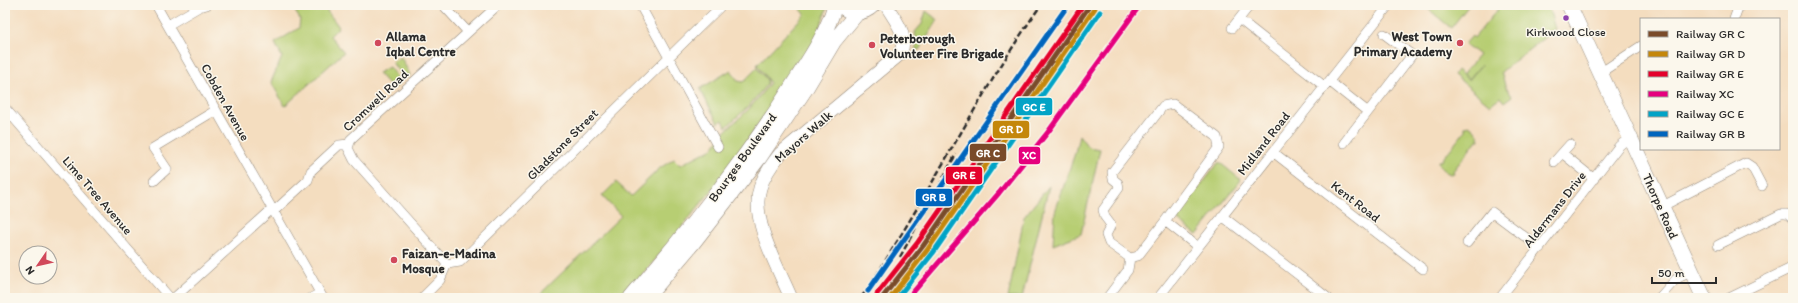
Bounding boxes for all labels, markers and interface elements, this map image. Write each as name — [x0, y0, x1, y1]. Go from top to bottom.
marker: Kirkwood Close — [1561, 13, 1571, 23]
legend — [1640, 18, 1780, 150]
place label: Kirkwood Close — [1526, 25, 1606, 39]
text: Railway GR C — [1676, 27, 1745, 41]
place label: Allama Iqbal Centre — [385, 29, 456, 60]
place label: West Town Primary Academy — [1354, 29, 1453, 60]
place label: Peterborough Volunteer Fire Brigade — [880, 31, 1004, 62]
marker: Allama Iqbal Centre — [373, 38, 383, 48]
marker: West Town Primary Academy — [1455, 38, 1465, 48]
marker: Peterborough Volunteer Fire Brigade — [867, 40, 877, 50]
text: Railway GR D — [1676, 47, 1745, 61]
street label: Cobden Avenue — [198, 61, 253, 143]
street label: Cromwell Road — [339, 66, 411, 135]
text: Railway GR E — [1676, 67, 1744, 81]
text: Railway XC — [1676, 87, 1734, 101]
line badge: GC E — [1015, 97, 1053, 116]
text: GC E — [1022, 101, 1046, 114]
street label: Gladstone Street — [524, 106, 601, 183]
street label: Mayors Walk — [771, 107, 835, 165]
text: Railway GC E — [1676, 107, 1744, 121]
street label: Midland Road — [1234, 109, 1293, 178]
street label: Bourges Boulevard — [705, 110, 780, 205]
line badge: GR D — [992, 120, 1030, 139]
text: GR D — [999, 123, 1024, 136]
text: Railway GR B — [1676, 127, 1745, 141]
line badge: GR C — [969, 143, 1007, 162]
line badge: XC — [1018, 146, 1041, 165]
text: GR C — [976, 147, 1000, 160]
text: XC — [1022, 149, 1036, 162]
street label: Lime Tree Avenue — [60, 153, 136, 238]
line badge: GR E — [945, 166, 983, 185]
street label: Aldermans Drive — [1520, 168, 1589, 250]
text: GR E — [953, 169, 975, 182]
street label: Thorpe Road — [1639, 171, 1682, 241]
street label: Kent Road — [1328, 178, 1383, 225]
line badge: GR B — [915, 188, 953, 207]
text: GR B — [922, 191, 947, 204]
north arrow — [18, 245, 58, 285]
place label: Faizan-e-Madina Mosque — [402, 246, 496, 277]
marker: Faizan-e-Madina Mosque — [389, 255, 399, 265]
scale bar — [1652, 259, 1716, 285]
text: N — [23, 264, 38, 277]
text: 50 m — [1658, 266, 1684, 280]

